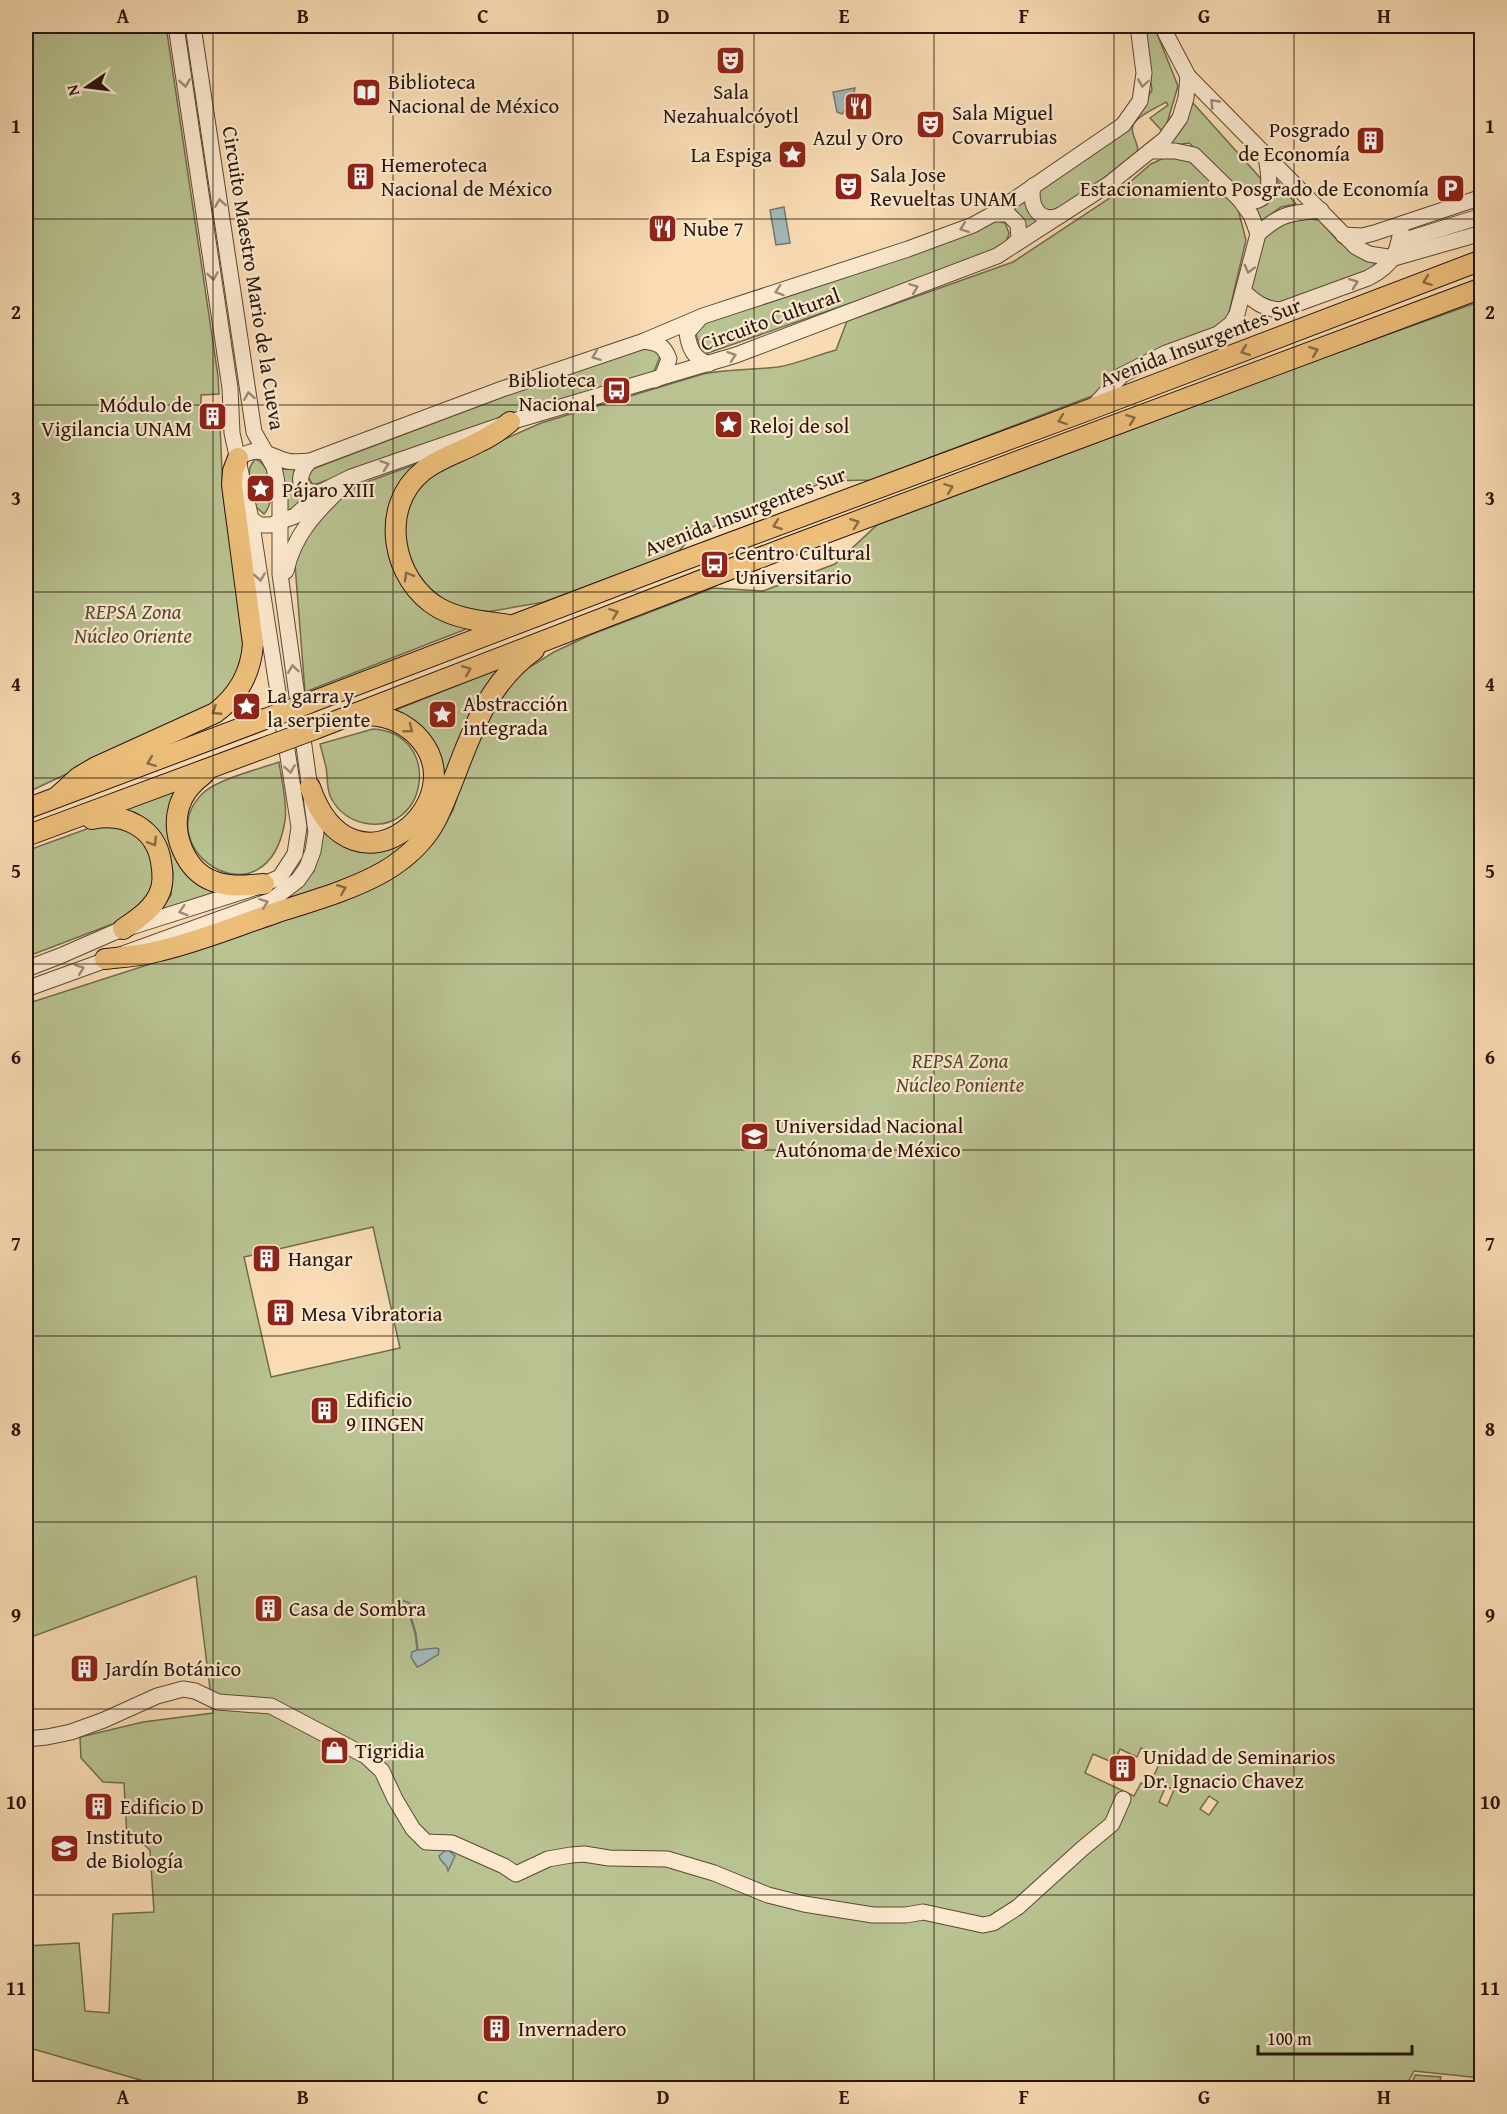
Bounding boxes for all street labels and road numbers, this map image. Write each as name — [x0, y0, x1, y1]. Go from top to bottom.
street label: Circuito Maestro Mario de la Cueva — [215, 124, 293, 432]
street label: Circuito Cultural — [696, 279, 844, 359]
street label: Avenida Insurgentes Sur — [1094, 289, 1306, 395]
street label: Avenida Insurgentes Sur — [639, 458, 851, 564]

